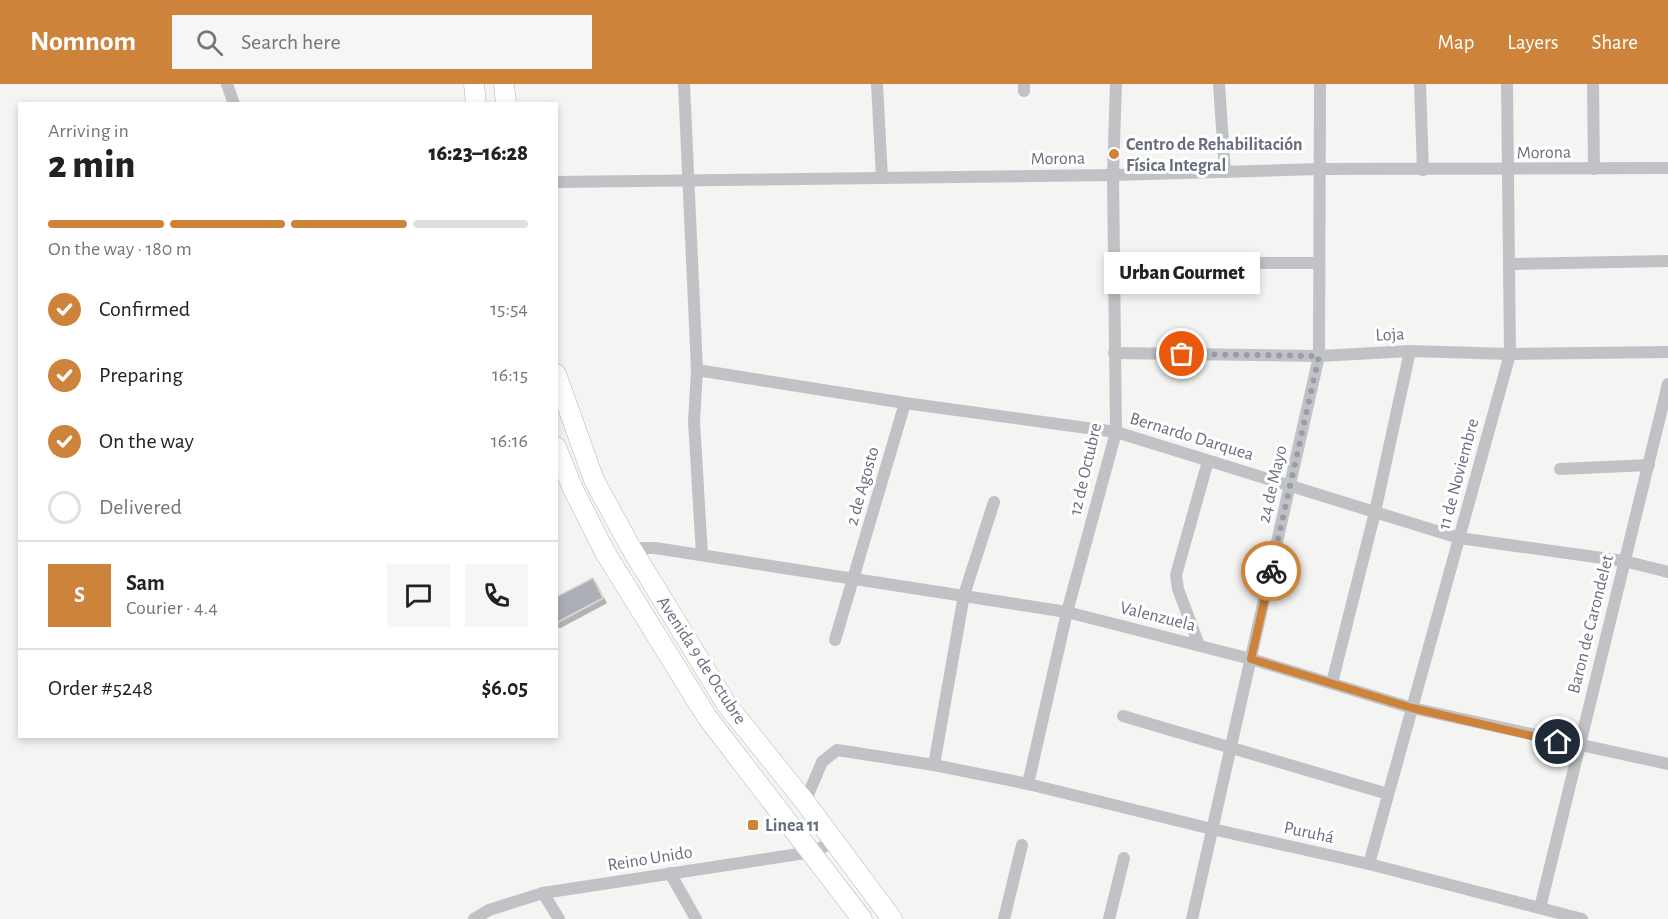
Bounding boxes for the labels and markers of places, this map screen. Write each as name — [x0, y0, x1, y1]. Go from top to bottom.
place label: Centro de Rehabilitación Física Integral — [1126, 136, 1303, 175]
marker: Centro de Rehabilitación Física Integral — [1107, 147, 1121, 161]
callout: Urban Gourmet — [1104, 252, 1260, 294]
pin — [1156, 328, 1207, 379]
pin — [1532, 716, 1583, 767]
place label: Linea 11 — [765, 817, 820, 835]
marker: Linea 11 — [746, 818, 760, 832]

